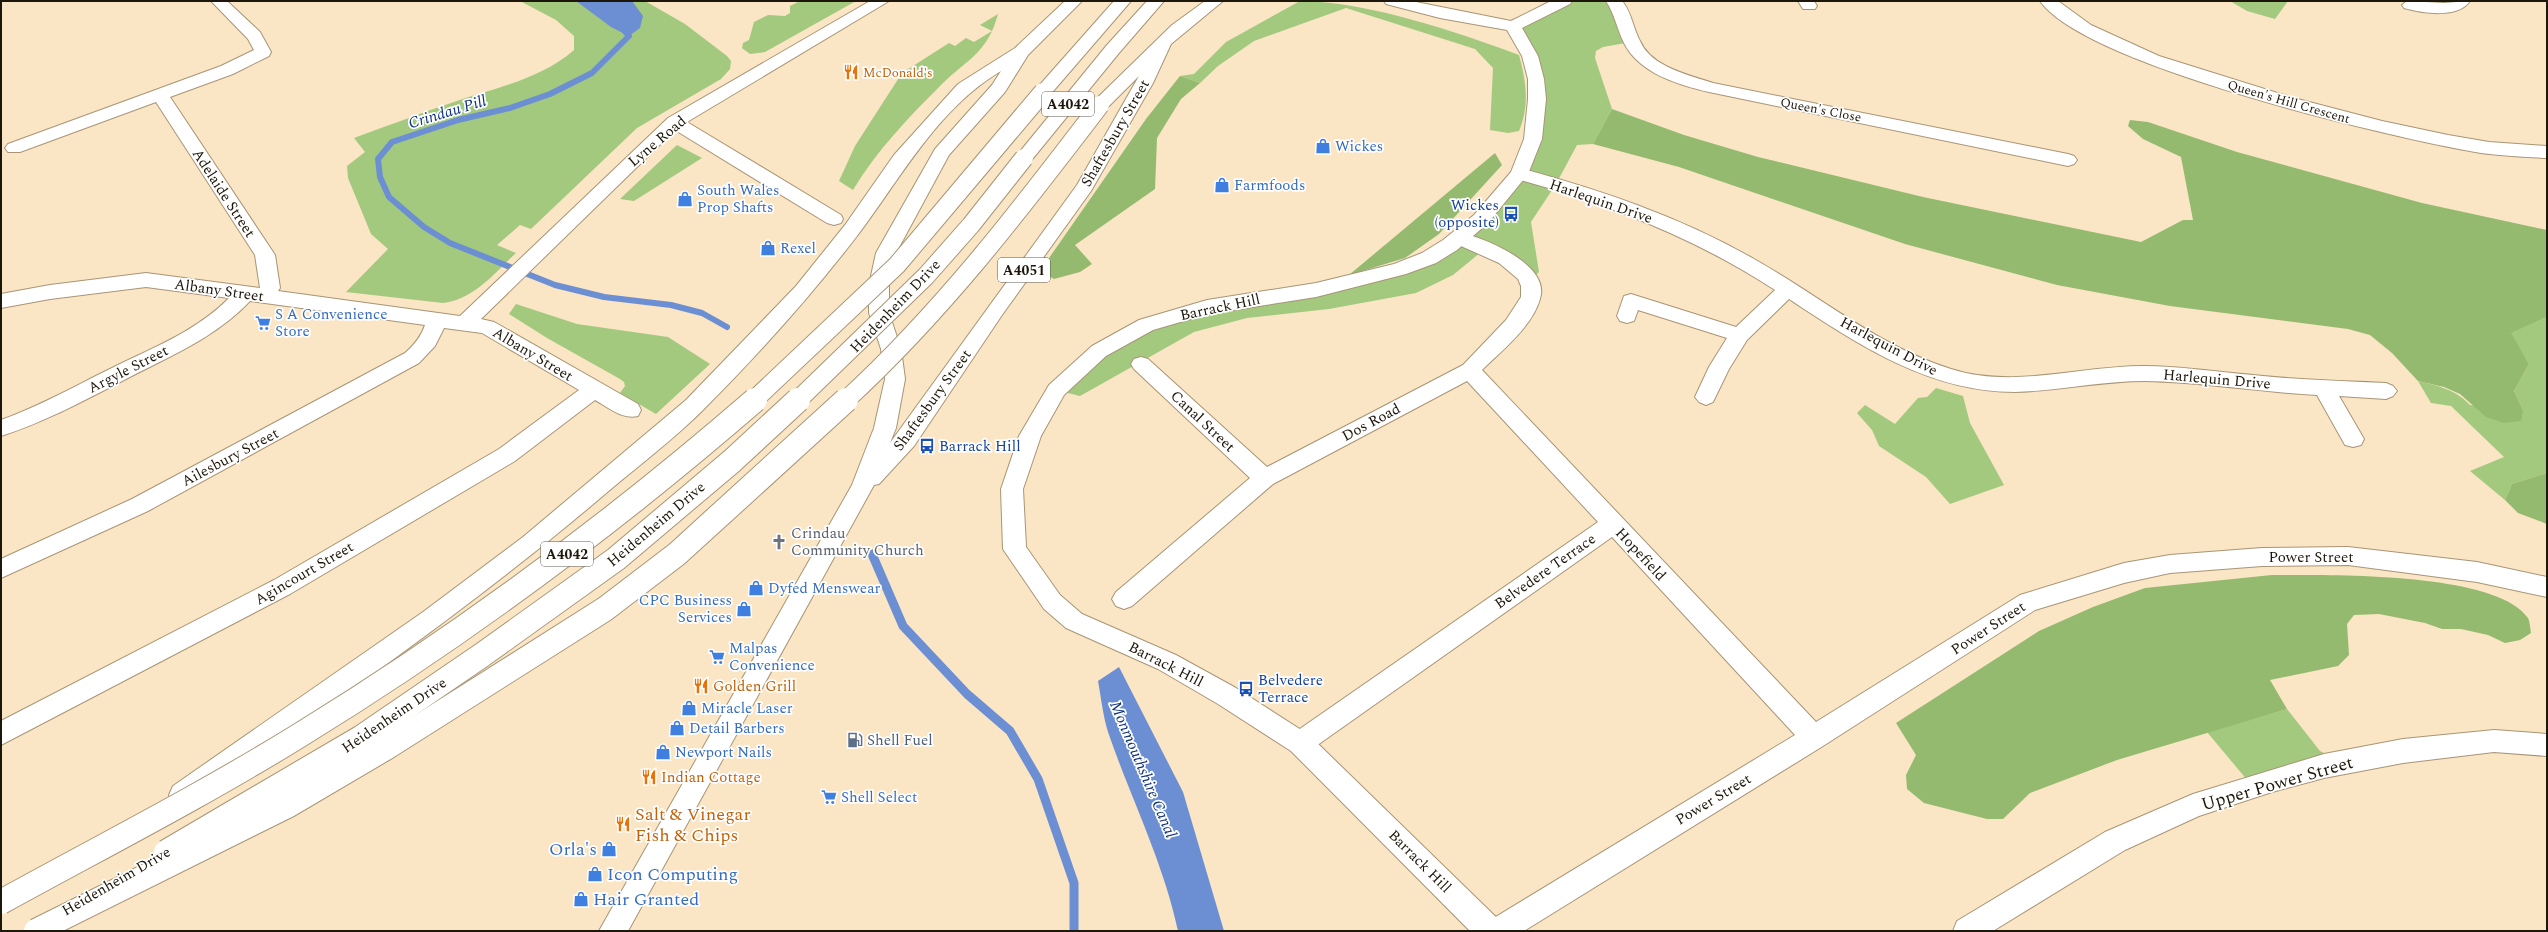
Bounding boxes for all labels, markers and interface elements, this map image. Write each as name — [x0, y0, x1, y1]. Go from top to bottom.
restaurant icon: McDonald's — [842, 63, 860, 81]
place label: McDonald's — [863, 63, 933, 83]
street label: Shaftesbury Street — [1075, 75, 1156, 191]
street label: Queen's Hill Crescent — [2225, 75, 2353, 129]
water label: Crindau Pill — [405, 89, 489, 135]
road number: A4042 — [1042, 92, 1094, 116]
street label: Queen's Close — [1779, 92, 1863, 128]
street label: Lyne Road — [623, 110, 692, 173]
place label: Wickes — [1335, 135, 1383, 158]
shop icon: Wickes — [1314, 137, 1332, 155]
street label: Adelaide Street — [186, 144, 261, 242]
street label: Harlequin Drive — [1546, 173, 1656, 230]
place label: Farmfoods — [1234, 174, 1305, 197]
shop icon: Farmfoods — [1213, 176, 1231, 194]
place label: South Wales Prop Shafts — [697, 179, 779, 219]
shop icon: South Wales Prop Shafts — [676, 190, 694, 208]
place label: Wickes (opposite) — [1435, 194, 1499, 234]
bus stop icon: Wickes (opposite) — [1502, 205, 1520, 223]
place label: Rexel — [780, 237, 816, 260]
shop icon: Rexel — [759, 239, 777, 257]
street label: Heidenheim Drive — [845, 254, 946, 358]
road number: A4051 — [998, 258, 1050, 282]
street label: Albany Street — [173, 273, 265, 308]
street label: Barrack Hill — [1178, 288, 1262, 327]
place label: S A Convenience Store — [275, 303, 388, 343]
street label: Harlequin Drive — [1836, 311, 1942, 382]
supermarket icon: S A Convenience Store — [254, 314, 272, 332]
street label: Albany Street — [488, 321, 577, 388]
street label: Argyle Street — [84, 339, 172, 400]
street label: Shaftesbury Street — [888, 345, 977, 456]
street label: Harlequin Drive — [2162, 363, 2272, 396]
street label: Canal Street — [1165, 385, 1240, 458]
street label: Dos Road — [1338, 397, 1405, 448]
street label: Ailesbury Street — [178, 422, 283, 493]
place label: Barrack Hill — [939, 435, 1021, 458]
bus stop icon: Barrack Hill — [918, 437, 936, 455]
street label: Heidenheim Drive — [602, 476, 711, 573]
place label: Crindau Community Church — [791, 522, 924, 562]
street label: Hopefield — [1610, 522, 1672, 586]
street label: Belvedere Terrace — [1490, 528, 1601, 615]
church icon: Crindau Community Church — [770, 533, 788, 551]
street label: Agincourt Street — [251, 536, 358, 611]
road number: A4042 — [541, 542, 593, 566]
street label: Power Street — [2269, 546, 2354, 569]
place label: Dyfed Menswear — [768, 577, 880, 600]
shop icon: Dyfed Menswear — [747, 579, 765, 597]
place label: CPC Business Services — [639, 589, 732, 629]
street label: Power Street — [1946, 596, 2030, 661]
shop icon: CPC Business Services — [735, 600, 753, 618]
street label: Barrack Hill — [1124, 636, 1207, 693]
place label: Malpas Convenience — [729, 637, 815, 677]
supermarket icon: Malpas Convenience — [708, 648, 726, 666]
place label: Belvedere Terrace — [1258, 669, 1323, 709]
street label: Heidenheim Drive — [337, 672, 452, 759]
place label: Golden Grill — [713, 675, 796, 698]
restaurant icon: Golden Grill — [692, 677, 710, 695]
bus stop icon: Belvedere Terrace — [1237, 680, 1255, 698]
place label: Miracle Laser — [701, 697, 793, 720]
water label: Monmouthshire Canal — [1103, 697, 1183, 842]
shop icon: Miracle Laser — [680, 699, 698, 717]
place label: Detail Barbers — [689, 717, 785, 740]
shop icon: Detail Barbers — [668, 719, 686, 737]
place label: Shell Fuel — [867, 729, 933, 752]
fuel station icon: Shell Fuel — [846, 731, 864, 749]
place label: Newport Nails — [675, 741, 772, 764]
shop icon: Newport Nails — [654, 743, 672, 761]
street label: Upper Power Street — [2198, 749, 2356, 818]
place label: Indian Cottage — [661, 766, 761, 789]
restaurant icon: Indian Cottage — [640, 768, 658, 786]
street label: Power Street — [1671, 768, 1756, 831]
place label: Shell Select — [841, 786, 917, 809]
supermarket icon: Shell Select — [820, 788, 838, 806]
place label: Salt & Vinegar Fish & Chips — [635, 801, 751, 849]
restaurant icon: Salt & Vinegar Fish & Chips — [614, 815, 632, 833]
street label: Barrack Hill — [1383, 824, 1457, 898]
place label: Orla's — [549, 836, 597, 863]
shop icon: Orla's — [600, 840, 618, 858]
street label: Heidenheim Drive — [57, 841, 175, 922]
place label: Icon Computing — [607, 861, 738, 888]
shop icon: Icon Computing — [586, 865, 604, 883]
place label: Hair Granted — [593, 886, 699, 913]
shop icon: Hair Granted — [572, 890, 590, 908]

